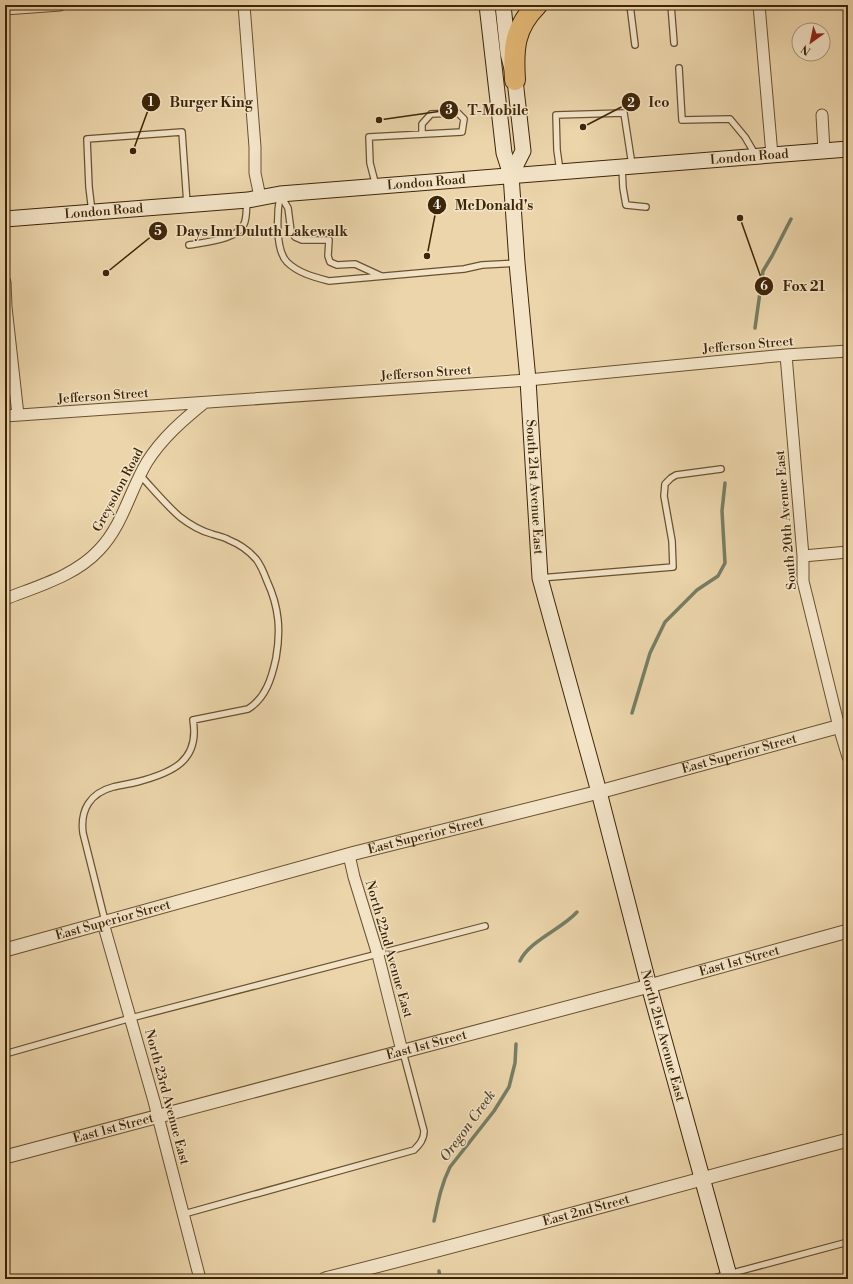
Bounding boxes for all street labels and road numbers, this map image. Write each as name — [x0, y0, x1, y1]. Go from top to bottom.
street label: London Road — [709, 146, 790, 168]
street label: London Road — [386, 171, 467, 194]
street label: London Road — [64, 200, 144, 222]
street label: Jefferson Street — [701, 333, 795, 357]
street label: Jefferson Street — [379, 362, 472, 384]
street label: Jefferson Street — [56, 385, 149, 407]
street label: South 21st Avenue East — [522, 419, 547, 555]
street label: Greysolon Road — [89, 445, 147, 535]
street label: South 20th Avenue East — [772, 449, 800, 590]
street label: East Superior Street — [680, 730, 799, 777]
street label: East Superior Street — [366, 813, 486, 858]
street label: North 22nd Avenue East — [362, 878, 416, 1020]
street label: East Superior Street — [54, 896, 173, 944]
street label: East 1st Street — [697, 942, 782, 980]
street label: North 21st Avenue East — [637, 968, 689, 1104]
street label: North 23rd Avenue East — [141, 1027, 193, 1167]
street label: East 1st Street — [384, 1027, 469, 1063]
street label: East 1st Street — [71, 1110, 156, 1147]
street label: East 2nd Street — [541, 1191, 632, 1230]

